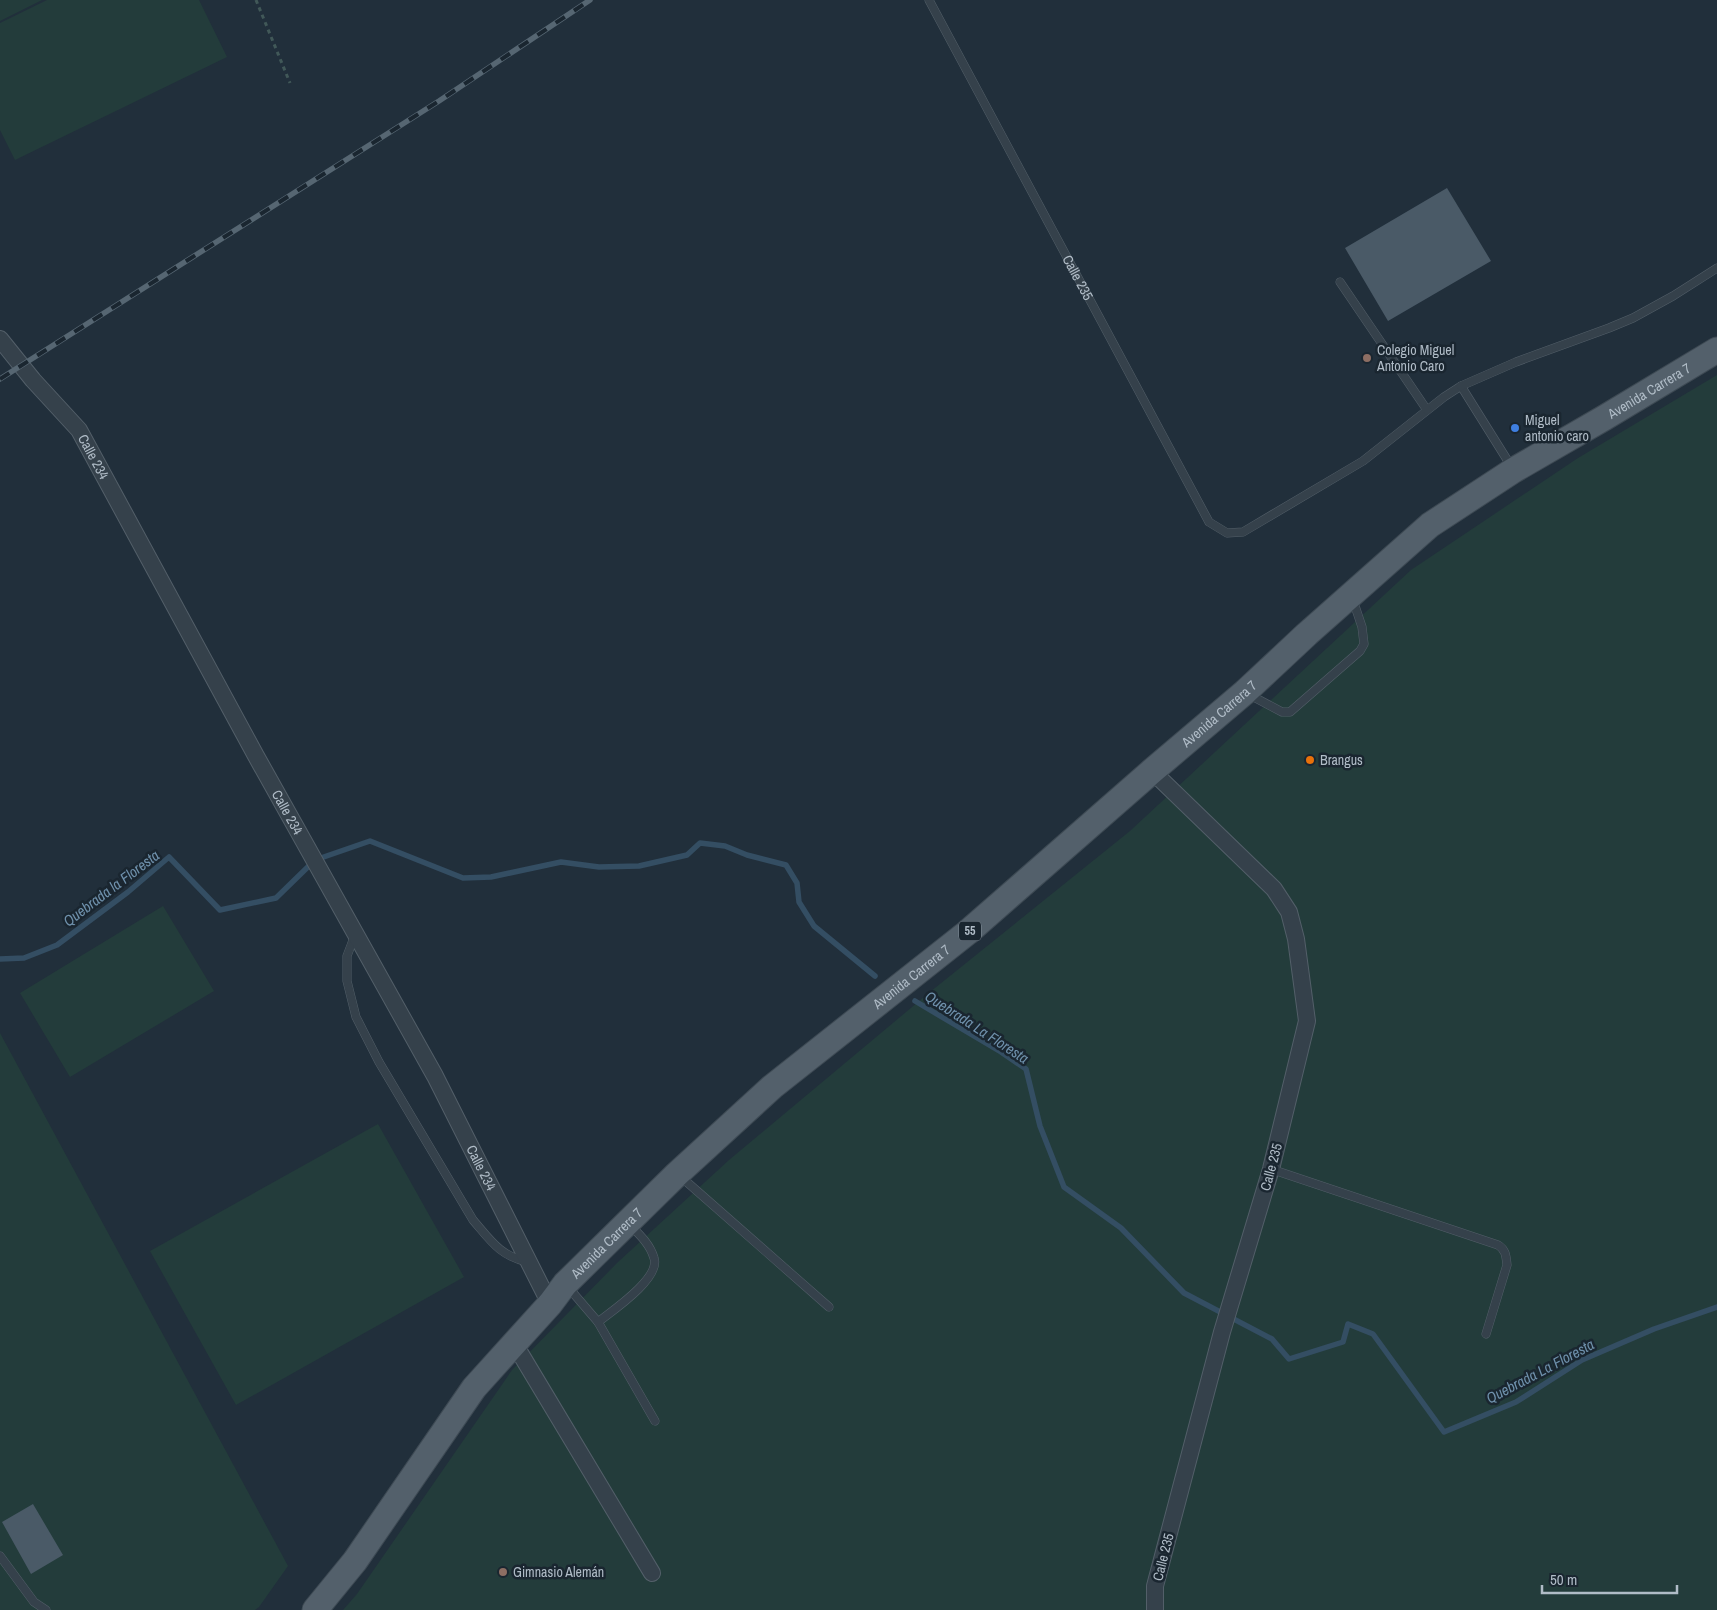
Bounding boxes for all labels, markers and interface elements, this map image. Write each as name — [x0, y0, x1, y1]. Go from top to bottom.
street label: Calle 235 — [1058, 252, 1097, 303]
place label: Colegio Miguel Antonio Caro — [1376, 341, 1454, 375]
marker: Colegio Miguel Antonio Caro — [1361, 352, 1373, 364]
street label: Avenida Carrera 7 — [1603, 359, 1694, 423]
place label: Miguel antonio caro — [1525, 411, 1589, 445]
marker: Miguel antonio caro — [1509, 422, 1521, 434]
street label: Calle 234 — [74, 431, 113, 483]
street label: Avenida Carrera 7 — [1177, 676, 1261, 752]
place label: Brangus — [1320, 751, 1363, 769]
marker: Brangus — [1304, 754, 1316, 766]
street label: Calle 234 — [268, 787, 307, 838]
water label: Quebrada la Floresta — [59, 845, 164, 931]
road number: 55 — [959, 921, 981, 940]
street label: Avenida Carrera 7 — [868, 941, 954, 1014]
water label: Quebrada La Floresta — [921, 986, 1033, 1068]
street label: Calle 235 — [1256, 1141, 1286, 1193]
street label: Calle 234 — [462, 1142, 501, 1194]
street label: Avenida Carrera 7 — [566, 1204, 646, 1283]
water label: Quebrada La Floresta — [1482, 1334, 1598, 1408]
street label: Calle 235 — [1148, 1531, 1178, 1583]
scale bar — [1542, 1562, 1677, 1594]
place label: Gimnasio Alemán — [513, 1563, 604, 1581]
marker: Gimnasio Alemán — [497, 1566, 509, 1578]
text: 50 m — [1550, 1569, 1577, 1590]

